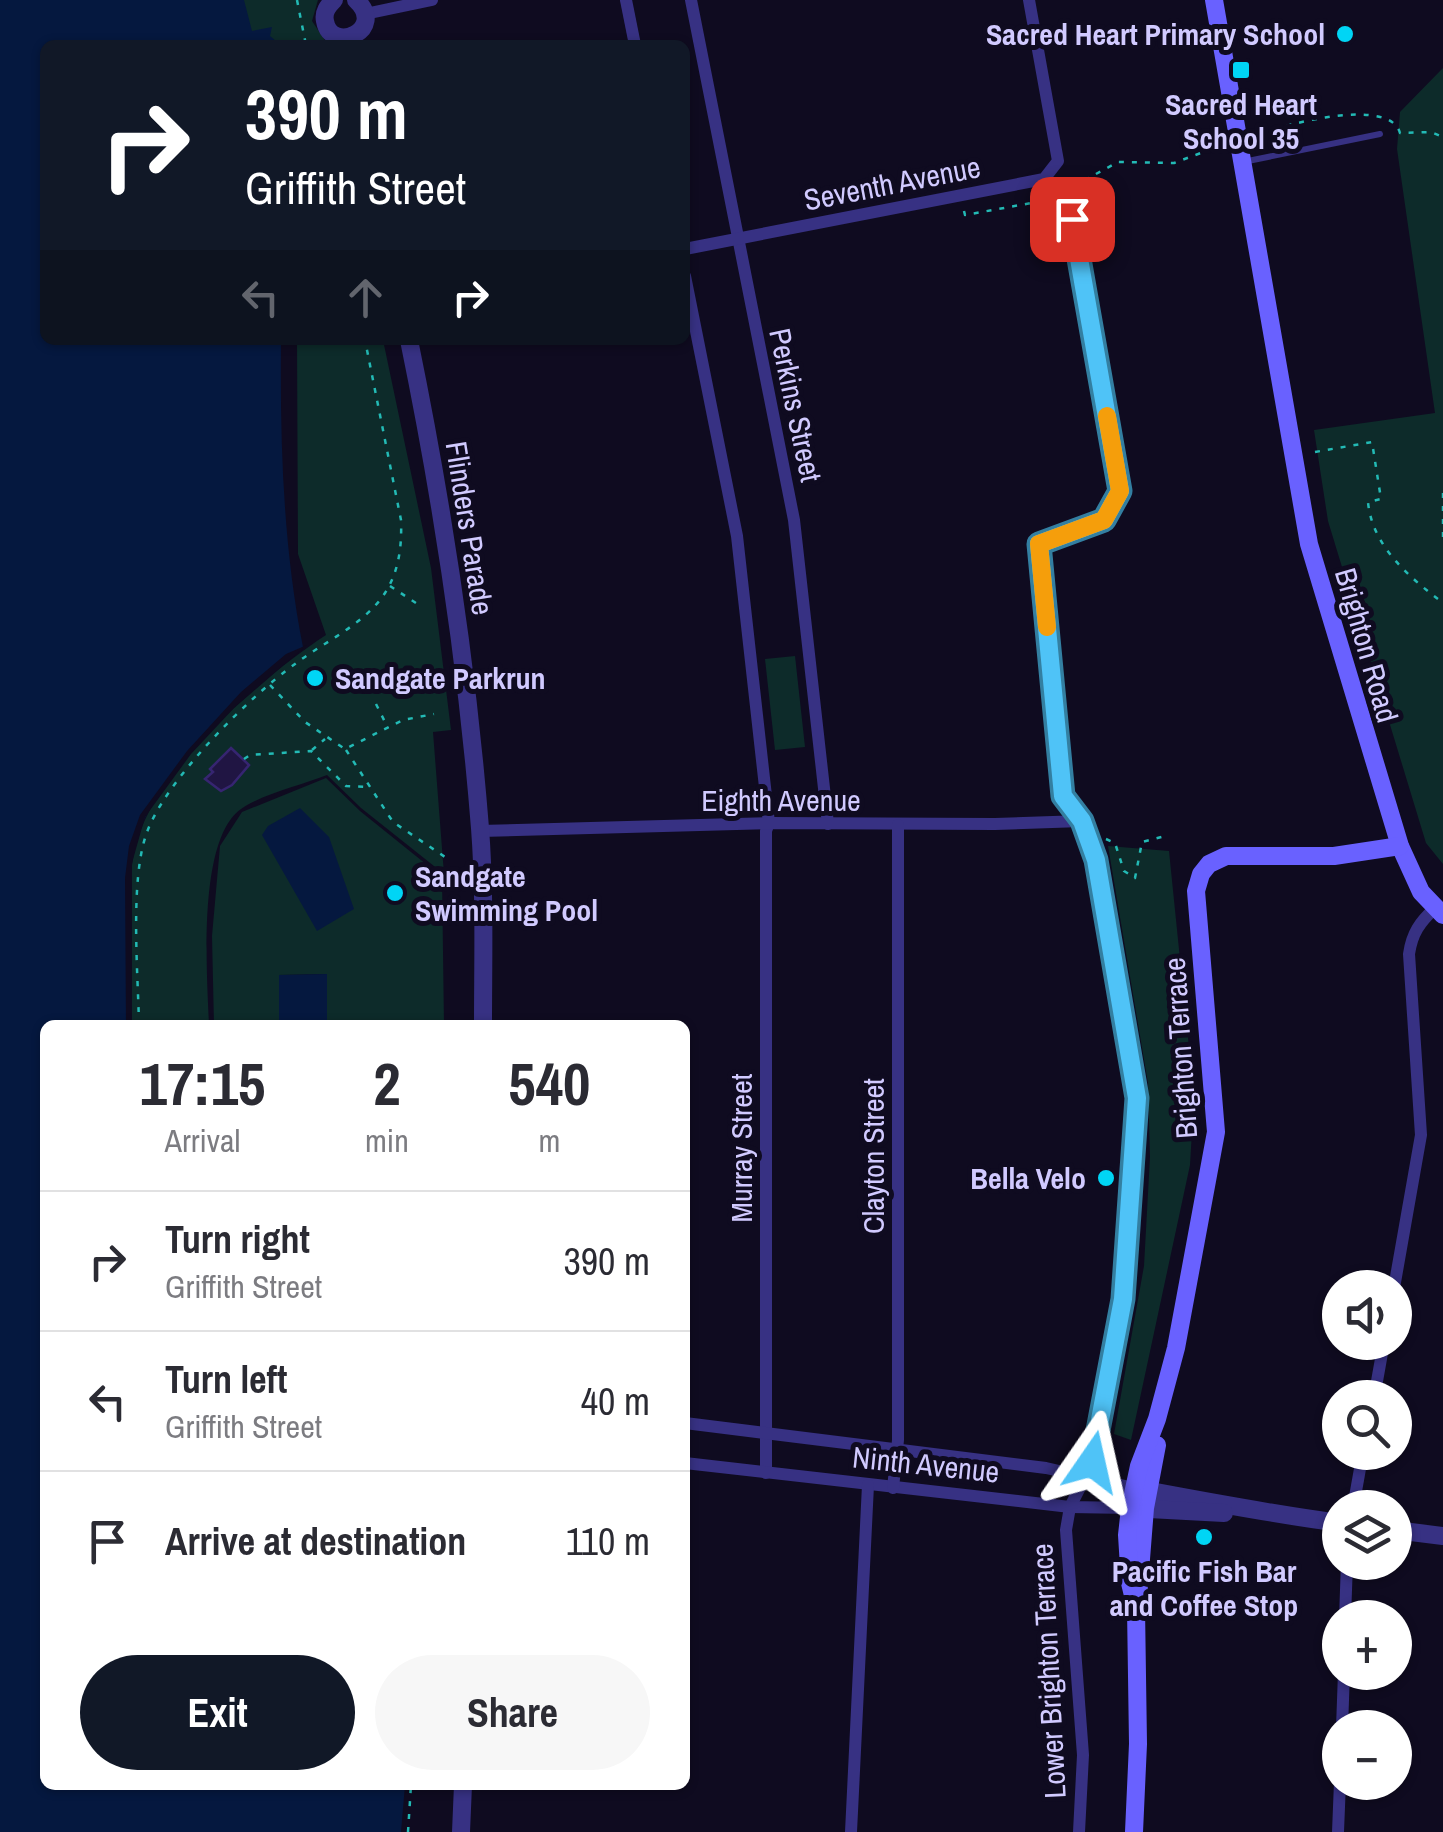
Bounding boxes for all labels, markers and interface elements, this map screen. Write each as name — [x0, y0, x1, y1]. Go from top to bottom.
place label: Sacred Heart Primary School — [986, 14, 1325, 54]
marker: Sacred Heart Primary School — [1334, 23, 1356, 45]
marker: Sacred Heart School 35 — [1230, 59, 1252, 81]
text: 390 m — [245, 67, 408, 161]
icon: right — [80, 80, 210, 210]
place label: Sacred Heart School 35 — [1165, 84, 1317, 158]
street label: Seventh Avenue — [800, 146, 984, 220]
text: Griffith Street — [245, 157, 466, 218]
pin — [1030, 177, 1115, 262]
icon: arrive — [1045, 192, 1100, 247]
icon: left — [233, 270, 288, 325]
icon: ahead — [338, 270, 393, 325]
icon: right — [443, 270, 498, 325]
street label: Perkins Street — [760, 325, 832, 486]
street label: Flinders Parade — [437, 438, 503, 618]
street label: Brighton Road — [1326, 563, 1408, 727]
place label: Sandgate Parkrun — [335, 658, 546, 698]
marker: Sandgate Parkrun — [304, 667, 326, 689]
street label: Eighth Avenue — [701, 780, 861, 820]
place label: Sandgate Swimming Pool — [415, 856, 598, 930]
marker: Sandgate Swimming Pool — [384, 882, 406, 904]
street label: Brighton Terrace — [1154, 956, 1206, 1140]
text: 17:15 — [140, 1043, 265, 1124]
text: 2 — [373, 1043, 401, 1124]
text: 540 — [508, 1043, 590, 1124]
street label: Murray Street — [721, 1073, 761, 1223]
street label: Clayton Street — [853, 1078, 893, 1234]
text: Arrival — [165, 1119, 240, 1162]
text: min — [365, 1119, 409, 1162]
text: m — [538, 1119, 560, 1162]
place label: Bella Velo — [970, 1158, 1086, 1198]
marker: Bella Velo — [1095, 1167, 1117, 1189]
text: Turn right — [165, 1214, 310, 1265]
icon: right — [80, 1234, 135, 1289]
text: 390 m — [563, 1236, 650, 1287]
text: Griffith Street — [165, 1265, 322, 1308]
map controls — [1322, 1270, 1412, 1800]
button: sound — [1322, 1270, 1412, 1360]
text: Turn left — [165, 1354, 287, 1405]
icon: left — [80, 1374, 135, 1429]
text: 40 m — [581, 1376, 650, 1427]
button: search — [1322, 1380, 1412, 1470]
text: Griffith Street — [165, 1405, 322, 1448]
position arrow — [1040, 1410, 1144, 1514]
street label: Ninth Avenue — [851, 1436, 1001, 1492]
button: layers — [1322, 1490, 1412, 1580]
icon: arrive — [80, 1514, 135, 1569]
text: Arrive at destination — [165, 1516, 466, 1567]
text: 110 m — [566, 1516, 650, 1567]
marker: Pacific Fish Bar and Coffee Stop — [1193, 1526, 1215, 1548]
street label: Lower Brighton Terrace — [1021, 1542, 1075, 1800]
place label: Pacific Fish Bar and Coffee Stop — [1110, 1551, 1298, 1625]
button: + — [1322, 1600, 1412, 1690]
button: Exit — [80, 1655, 355, 1770]
button: Share — [375, 1655, 650, 1770]
button: − — [1322, 1710, 1412, 1800]

